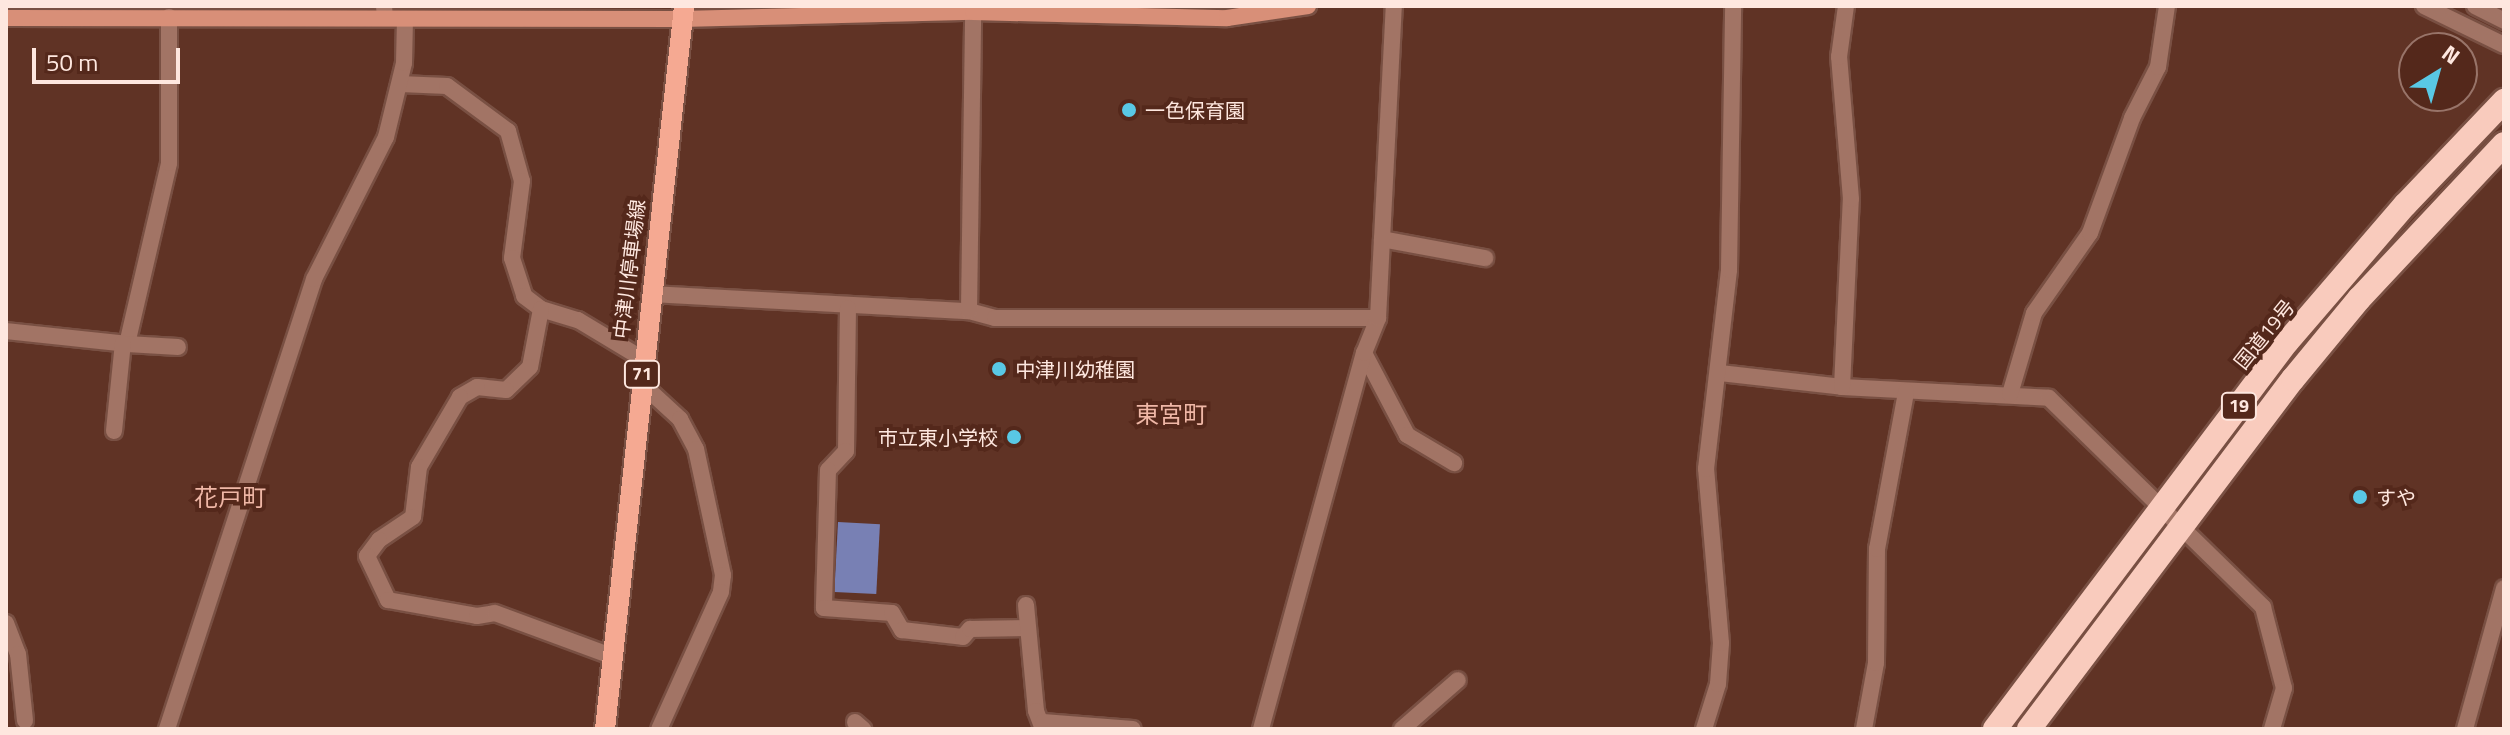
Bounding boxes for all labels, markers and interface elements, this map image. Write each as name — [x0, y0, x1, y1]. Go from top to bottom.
scale bar — [36, 32, 184, 82]
north arrow — [2398, 32, 2478, 112]
text: N — [2435, 36, 2468, 73]
text: 50 m — [46, 44, 98, 80]
place label: 一色保育園 — [1145, 98, 1245, 122]
marker: 一色保育園 — [1120, 101, 1138, 119]
street label: 中津川停車場線 — [609, 198, 649, 340]
street label: 国道19号 — [2229, 294, 2299, 374]
place label: 中津川幼稚園 — [1015, 357, 1135, 381]
road number: 71 — [622, 360, 662, 388]
marker: 中津川幼稚園 — [990, 360, 1008, 378]
road number: 19 — [2219, 392, 2259, 420]
district label: 東宮町 — [1135, 401, 1207, 429]
place label: 市立東小学校 — [878, 425, 998, 449]
marker: 市立東小学校 — [1005, 428, 1023, 446]
district label: 花戸町 — [194, 484, 266, 512]
place label: すや — [2376, 485, 2416, 509]
marker: すや — [2351, 488, 2369, 506]

